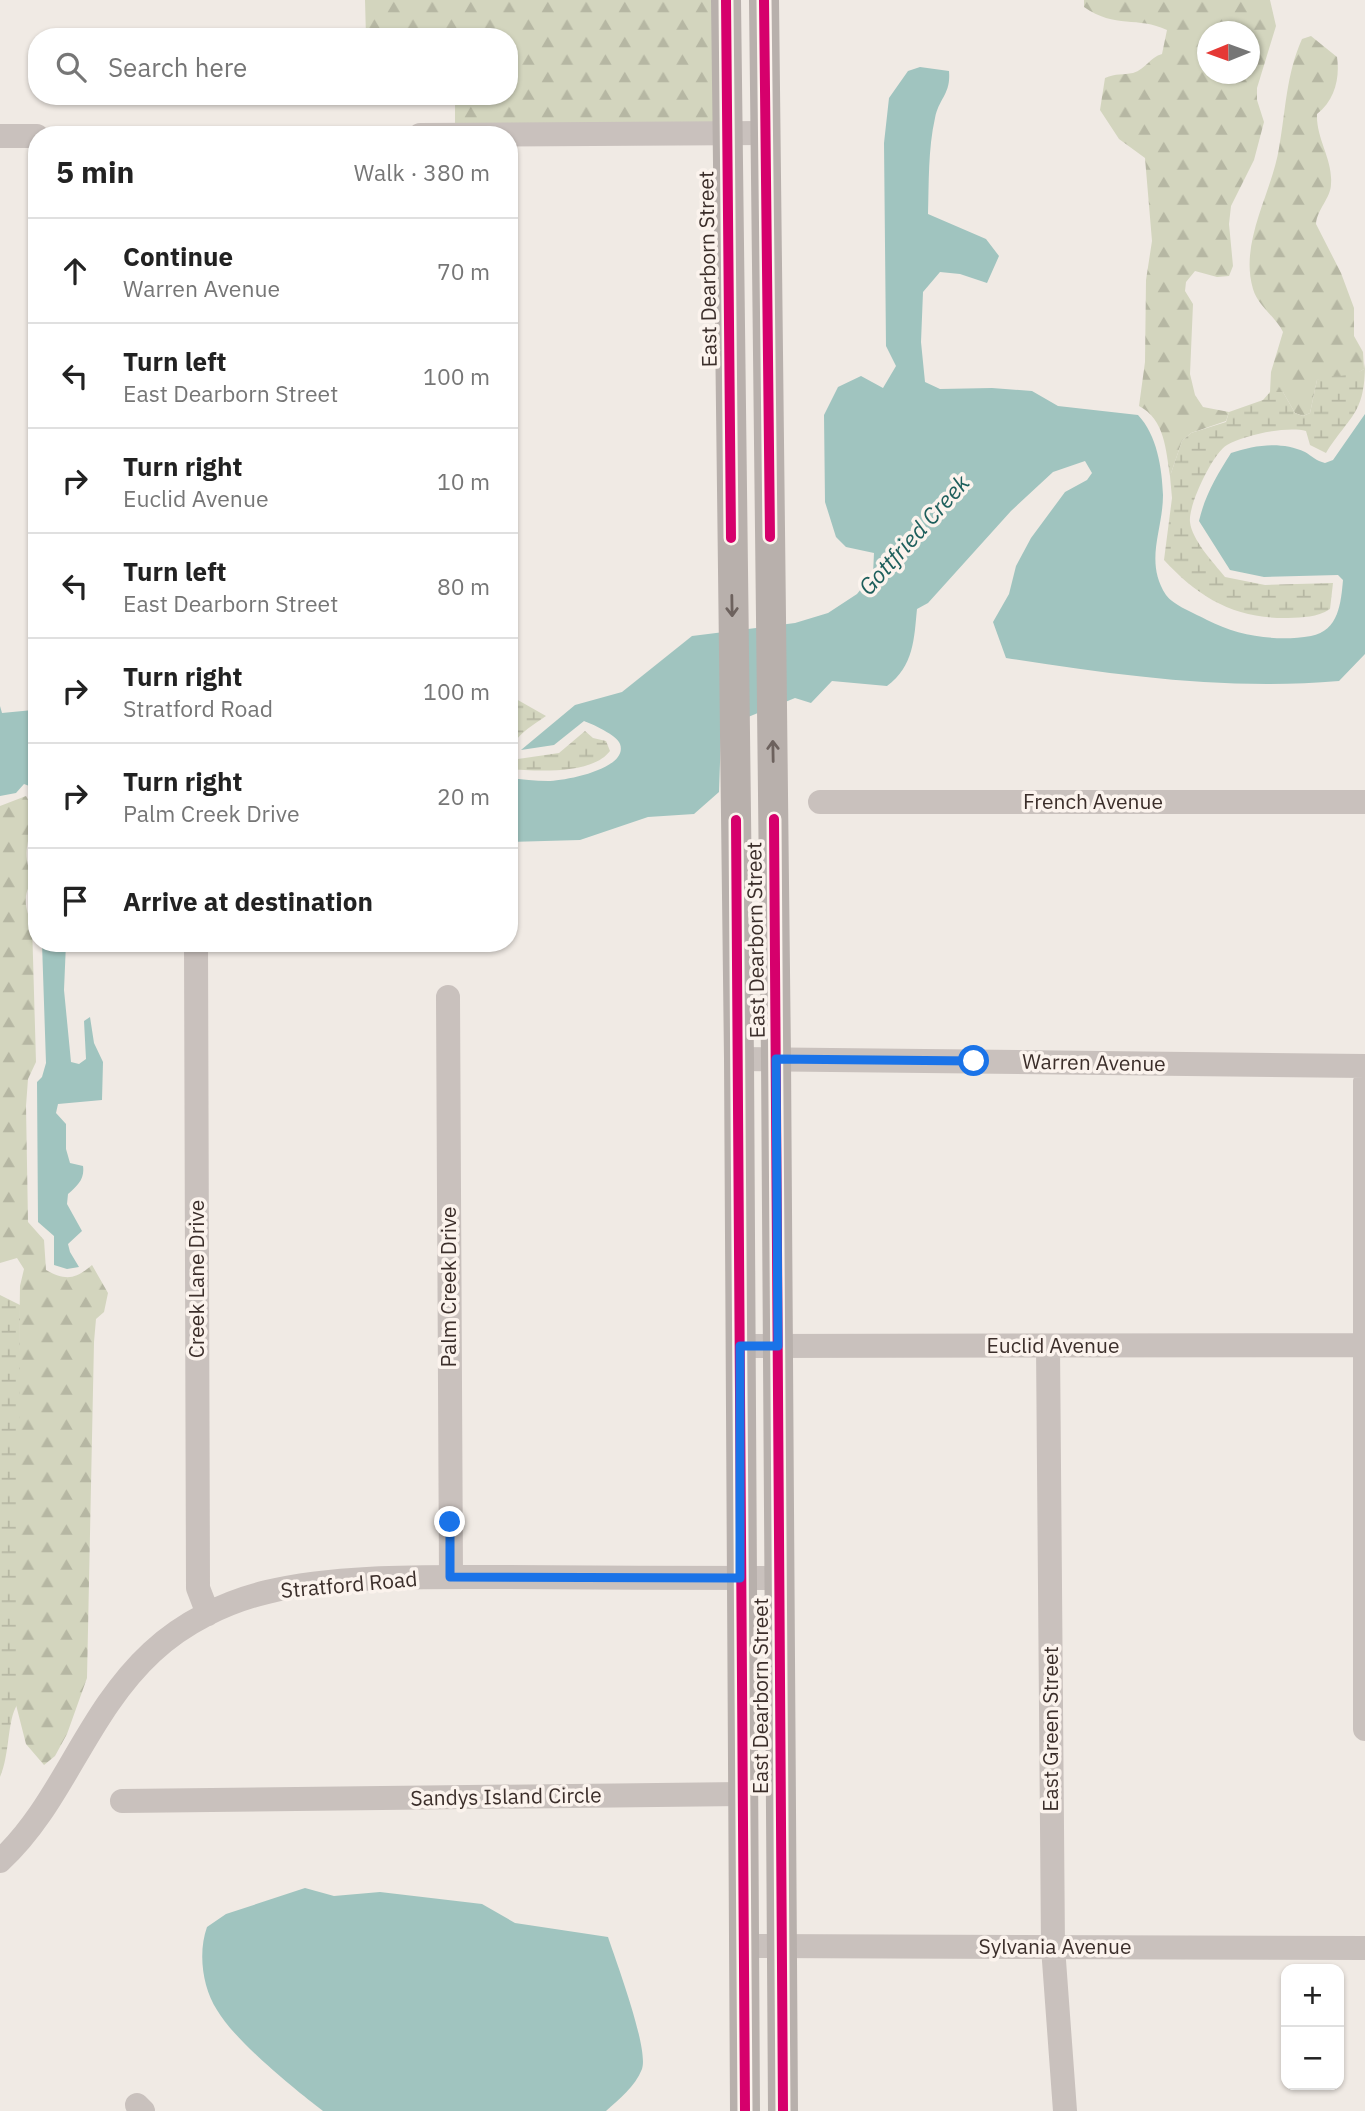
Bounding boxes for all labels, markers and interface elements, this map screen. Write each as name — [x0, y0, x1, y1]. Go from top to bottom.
north arrow — [1197, 21, 1260, 84]
search box — [28, 28, 518, 105]
icon: search — [52, 48, 90, 86]
text: Search here — [108, 50, 247, 84]
text: 5 min — [56, 152, 134, 191]
text: Walk · 380 m — [354, 157, 490, 187]
street label: East Dearborn Street — [691, 171, 723, 368]
text: Continue — [123, 239, 233, 273]
icon: ahead — [56, 252, 94, 290]
text: 70 m — [437, 256, 490, 286]
text: Warren Avenue — [123, 273, 280, 303]
text: Turn left — [123, 344, 226, 378]
icon: left — [56, 357, 94, 395]
text: 100 m — [423, 361, 490, 391]
text: East Dearborn Street — [123, 378, 338, 408]
text: Turn right — [123, 449, 242, 483]
icon: right — [56, 462, 94, 500]
text: 10 m — [437, 466, 490, 496]
water label: Gottfried Creek — [851, 467, 976, 601]
text: Euclid Avenue — [123, 483, 269, 513]
text: Turn left — [123, 554, 226, 588]
icon: left — [56, 567, 94, 605]
text: 80 m — [437, 571, 490, 601]
text: East Dearborn Street — [123, 588, 338, 618]
one-way arrow — [725, 594, 739, 617]
text: Turn right — [123, 659, 242, 693]
icon: right — [56, 672, 94, 710]
text: 100 m — [423, 676, 490, 706]
text: Stratford Road — [123, 693, 273, 723]
one-way arrow — [766, 740, 780, 763]
text: Turn right — [123, 764, 242, 798]
icon: right — [56, 777, 94, 815]
text: 20 m — [437, 781, 490, 811]
street label: French Avenue — [1023, 787, 1163, 815]
text: Palm Creek Drive — [123, 798, 300, 828]
street label: East Dearborn Street — [739, 842, 771, 1039]
icon: arrive — [56, 882, 94, 920]
text: Arrive at destination — [123, 884, 373, 918]
route start — [958, 1045, 989, 1076]
street label: Warren Avenue — [1022, 1047, 1166, 1077]
street label: Creek Lane Drive — [182, 1200, 210, 1358]
street label: Palm Creek Drive — [434, 1206, 462, 1368]
street label: Euclid Avenue — [987, 1331, 1119, 1359]
route end — [434, 1506, 465, 1537]
street label: Stratford Road — [279, 1564, 418, 1604]
street label: East Dearborn Street — [746, 1598, 774, 1794]
street label: East Green Street — [1036, 1646, 1064, 1812]
street label: Sandys Island Circle — [410, 1780, 602, 1812]
street label: Sylvania Avenue — [978, 1932, 1132, 1960]
map controls — [1281, 1964, 1344, 2090]
button: + — [1281, 1964, 1344, 2027]
button: − — [1281, 2027, 1344, 2090]

